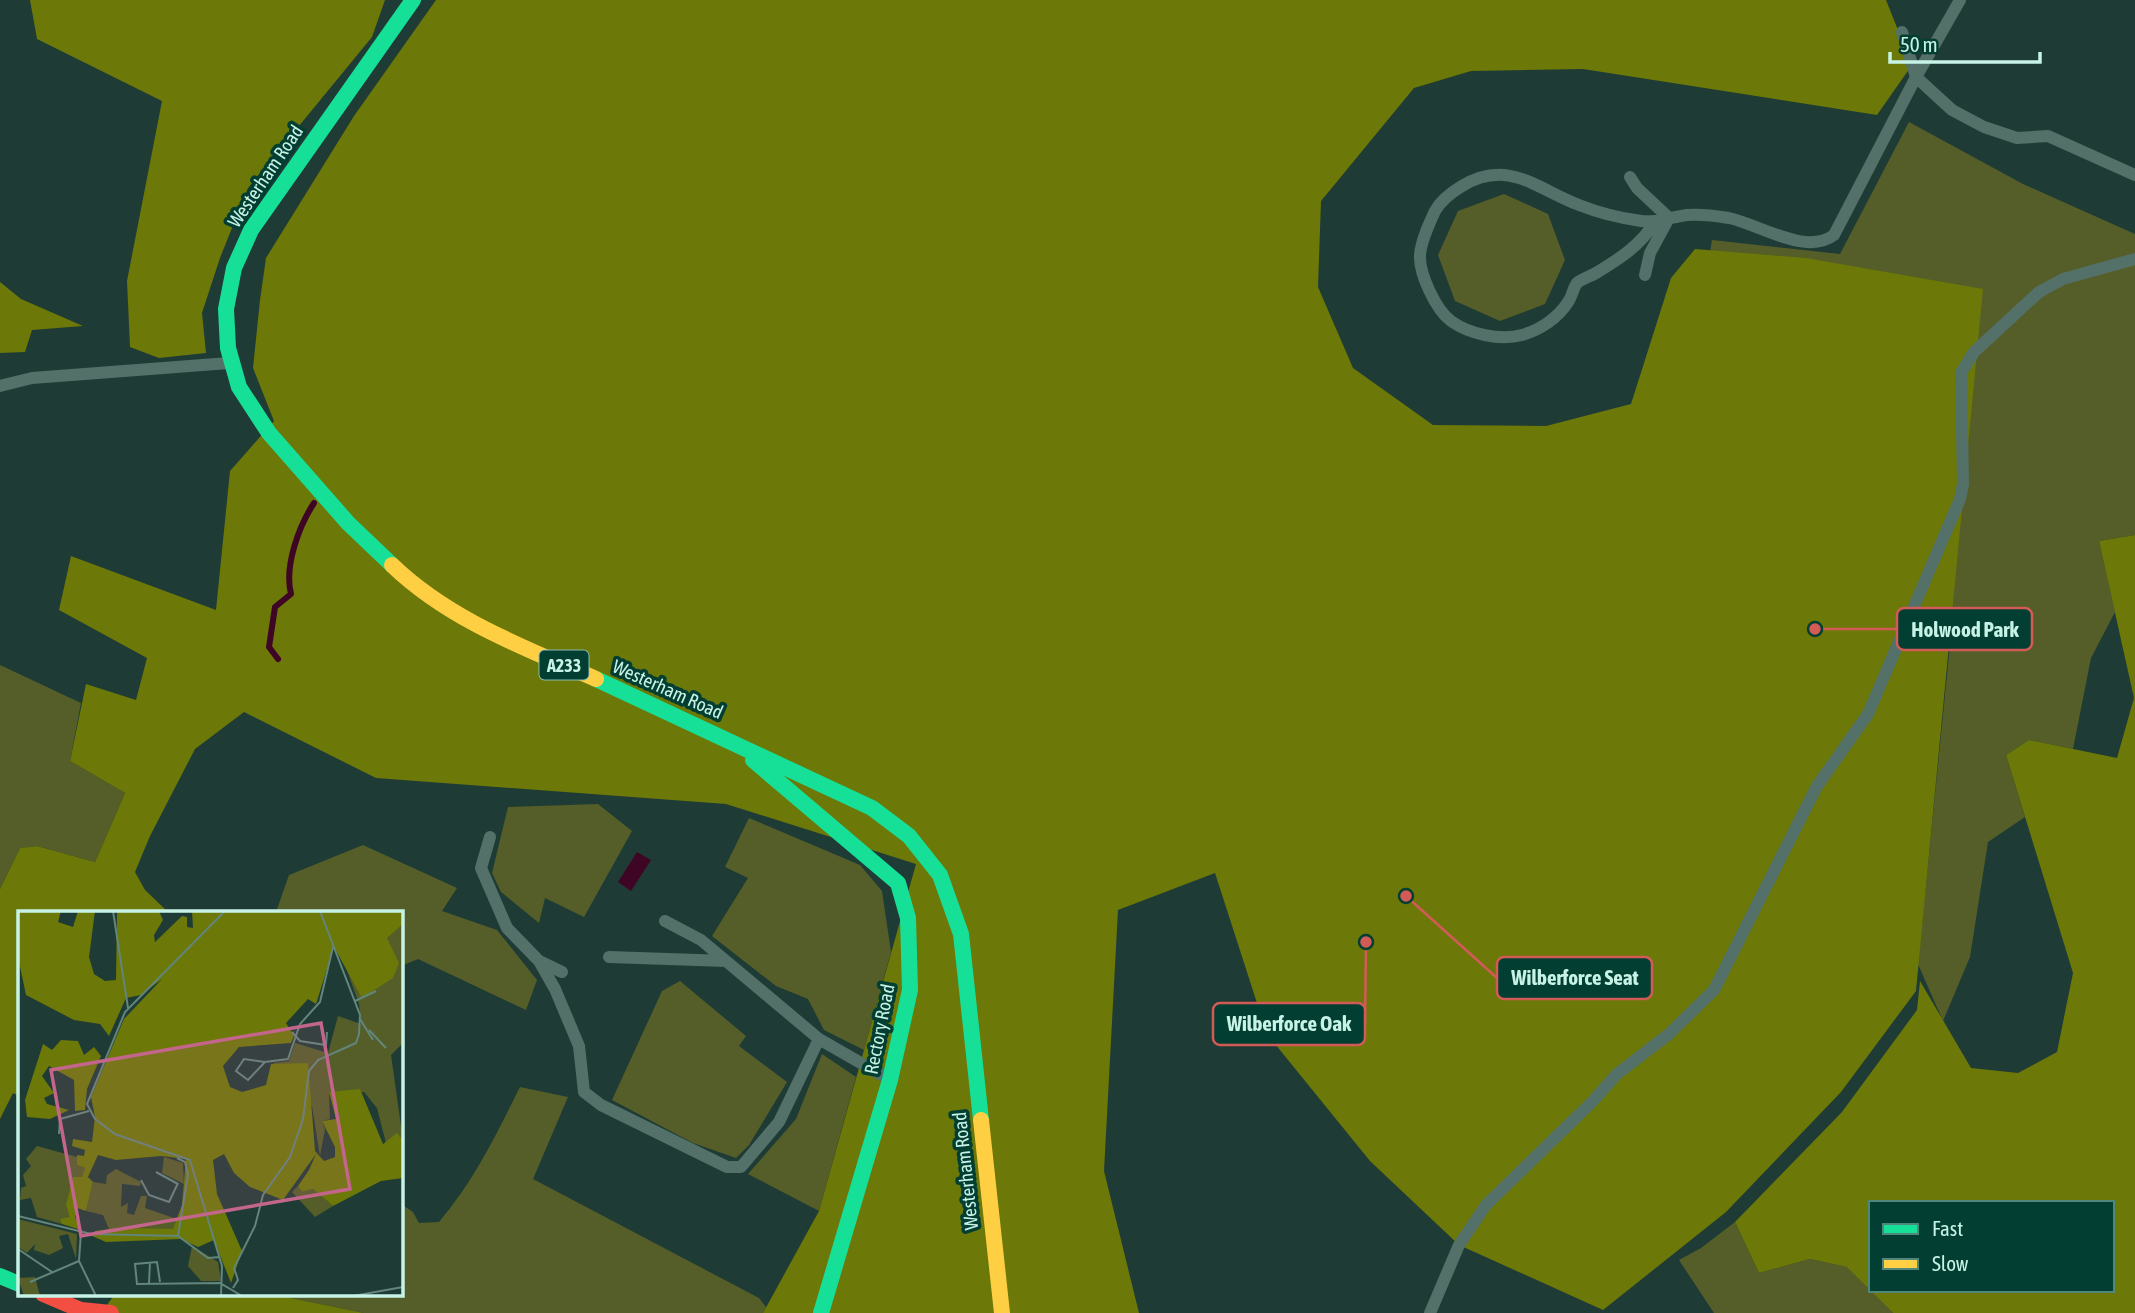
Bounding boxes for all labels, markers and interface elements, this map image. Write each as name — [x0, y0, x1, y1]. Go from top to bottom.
scale bar — [1890, 21, 2040, 65]
text: 50 m — [1900, 32, 1938, 56]
street label: Westerham Road — [223, 121, 307, 231]
callout: Holwood Park — [1897, 608, 2032, 650]
text: Holwood Park — [1911, 617, 2019, 641]
road number: A233 — [540, 650, 588, 680]
street label: Westerham Road — [609, 655, 727, 723]
inset map — [18, 911, 402, 1296]
callout: Wilberforce Seat — [1497, 957, 1652, 999]
text: Wilberforce Seat — [1510, 965, 1639, 989]
street label: Rectory Road — [859, 982, 899, 1076]
callout: Wilberforce Oak — [1213, 1003, 1365, 1045]
text: Wilberforce Oak — [1226, 1011, 1352, 1035]
street label: Westerham Road — [948, 1111, 982, 1231]
legend — [1869, 1201, 2114, 1292]
text: Fast — [1932, 1216, 1963, 1240]
text: Slow — [1932, 1251, 1969, 1275]

